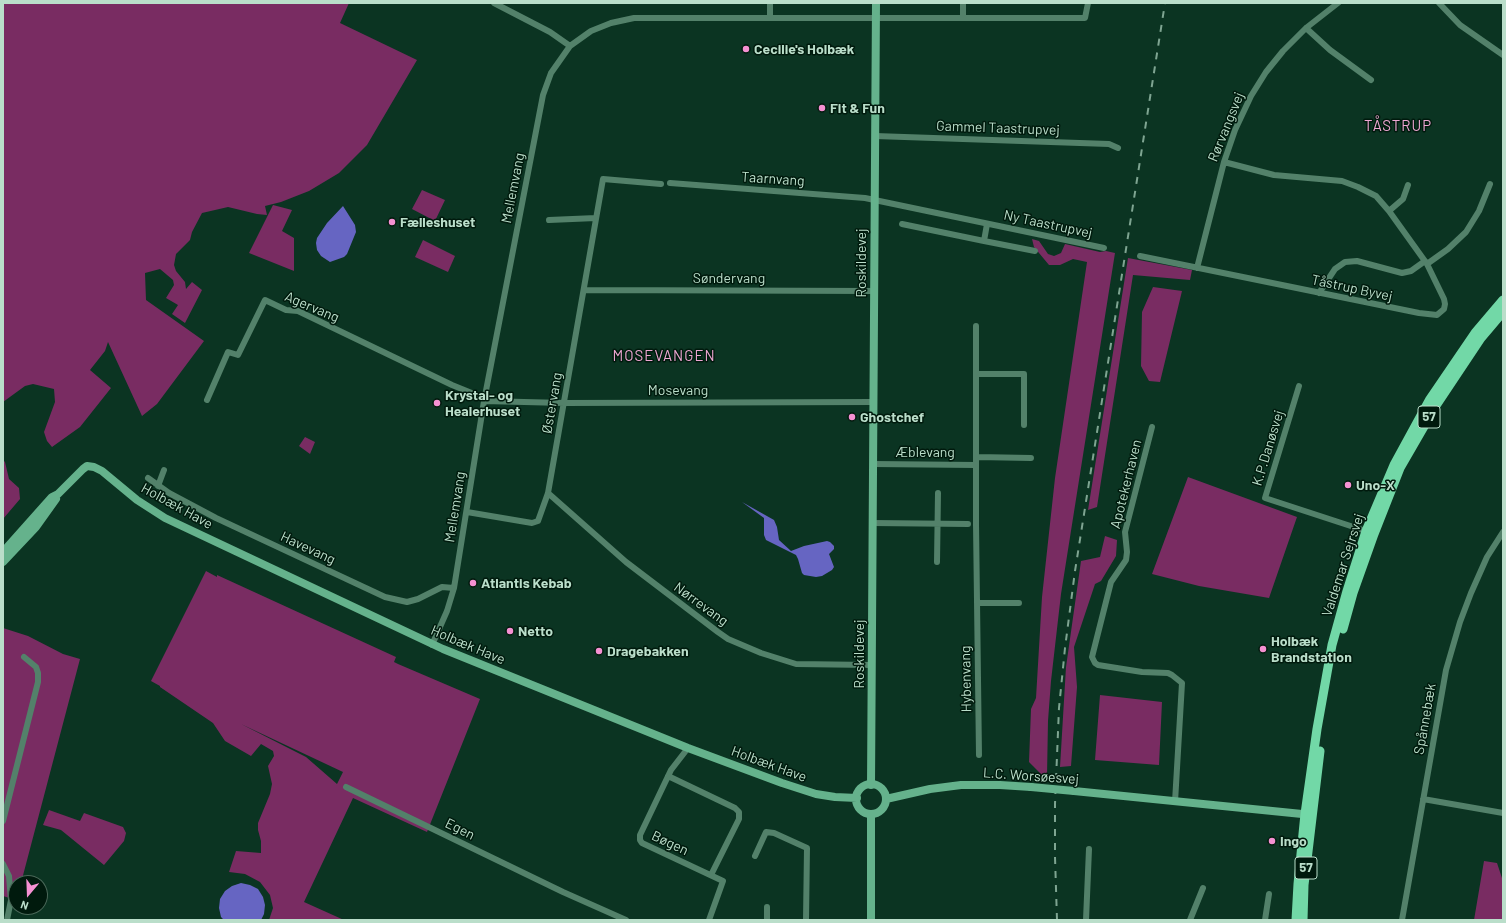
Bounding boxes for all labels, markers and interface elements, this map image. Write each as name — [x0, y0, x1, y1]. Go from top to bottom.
place label: Cecilie's Holbæk — [754, 41, 854, 57]
marker: Cecilie's Holbæk — [741, 44, 751, 54]
street label: Rørvangsvej — [1204, 90, 1248, 164]
place label: Fit & Fun — [830, 100, 885, 116]
marker: Fit & Fun — [817, 103, 827, 113]
street label: Gammel Taastrupvej — [936, 117, 1060, 139]
district label: TÅSTRUP — [1364, 117, 1432, 135]
street label: Mellemvang — [498, 151, 528, 225]
street label: Taarnvang — [741, 168, 805, 190]
street label: Ny Taastrupvej — [1002, 206, 1094, 242]
place label: Fælleshuset — [400, 214, 475, 230]
marker: Fælleshuset — [387, 217, 397, 227]
street label: Roskildevej — [853, 229, 869, 297]
street label: Søndervang — [693, 270, 765, 286]
street label: Tåstrup Byvej — [1310, 271, 1394, 305]
street label: Agervang — [282, 288, 342, 326]
district label: MOSEVANGEN — [612, 347, 716, 365]
street label: Østervang — [538, 371, 566, 435]
street label: Mosevang — [648, 382, 708, 398]
place label: Krystal- og Healerhuset — [445, 387, 520, 420]
marker: Krystal- og Healerhuset — [432, 398, 442, 408]
road number: 57 — [1418, 406, 1440, 428]
street label: K.P.Danøsvej — [1249, 408, 1287, 488]
place label: Ghostchef — [860, 409, 924, 425]
marker: Ghostchef — [847, 412, 857, 422]
street label: Apotekerhaven — [1107, 438, 1145, 530]
street label: Æblevang — [895, 444, 955, 460]
street label: Mellemvang — [441, 470, 469, 544]
place label: Uno-X — [1356, 477, 1395, 493]
street label: Holbæk Have — [138, 479, 216, 533]
marker: Uno-X — [1343, 480, 1353, 490]
street label: Valdemar Sejrsvej — [1318, 511, 1368, 619]
street label: Havevang — [278, 528, 338, 568]
place label: Atlantis Kebab — [481, 575, 572, 591]
marker: Atlantis Kebab — [468, 578, 478, 588]
street label: Nørrevang — [671, 579, 731, 629]
street label: Roskildevej — [851, 620, 867, 688]
street label: Holbæk Have — [428, 622, 508, 668]
place label: Netto — [518, 623, 553, 639]
marker: Netto — [505, 626, 515, 636]
place label: Holbæk Brandstation — [1271, 633, 1352, 666]
place label: Dragebakken — [607, 643, 689, 659]
marker: Holbæk Brandstation — [1258, 644, 1268, 654]
street label: Hybenvang — [957, 645, 975, 713]
marker: Dragebakken — [594, 646, 604, 656]
street label: Spånnebæk — [1410, 682, 1440, 756]
street label: Holbæk Have — [729, 743, 809, 785]
street label: L.C. Worsøesvej — [982, 764, 1080, 788]
street label: Egen — [442, 815, 478, 843]
street label: Bøgen — [649, 827, 691, 859]
place label: Ingo — [1280, 833, 1307, 849]
marker: Ingo — [1267, 836, 1277, 846]
road number: 57 — [1295, 857, 1317, 879]
north arrow — [8, 875, 48, 915]
text: N — [19, 899, 30, 913]

